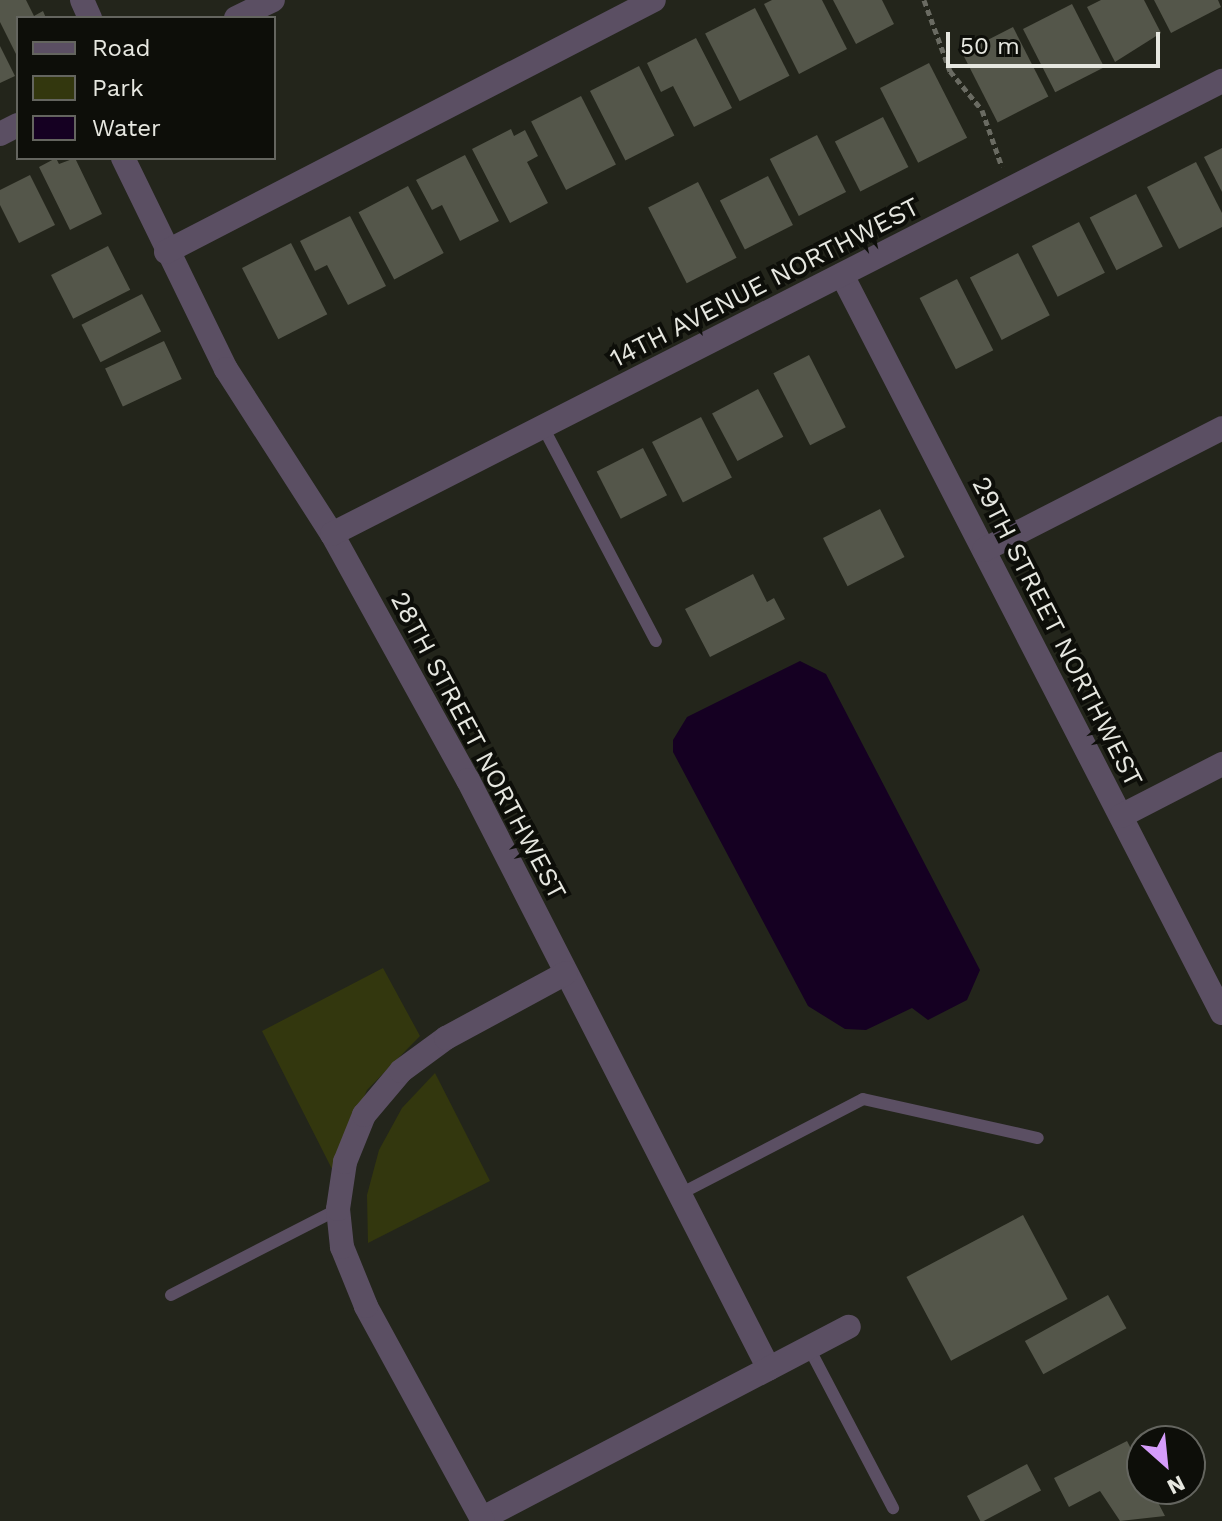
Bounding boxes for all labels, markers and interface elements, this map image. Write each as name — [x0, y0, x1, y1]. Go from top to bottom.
legend — [16, 16, 276, 160]
scale bar — [950, 16, 1164, 66]
text: 50 m — [960, 32, 1020, 60]
text: Road — [92, 34, 151, 62]
text: Park — [92, 74, 144, 102]
text: Water — [92, 114, 161, 142]
street label: 14TH AVENUE NORTHWEST — [604, 191, 926, 375]
street label: 29TH STREET NORTHWEST — [965, 471, 1149, 793]
street label: 28TH STREET NORTHWEST — [383, 586, 573, 906]
north arrow — [1126, 1425, 1206, 1505]
text: N — [1163, 1470, 1189, 1500]

